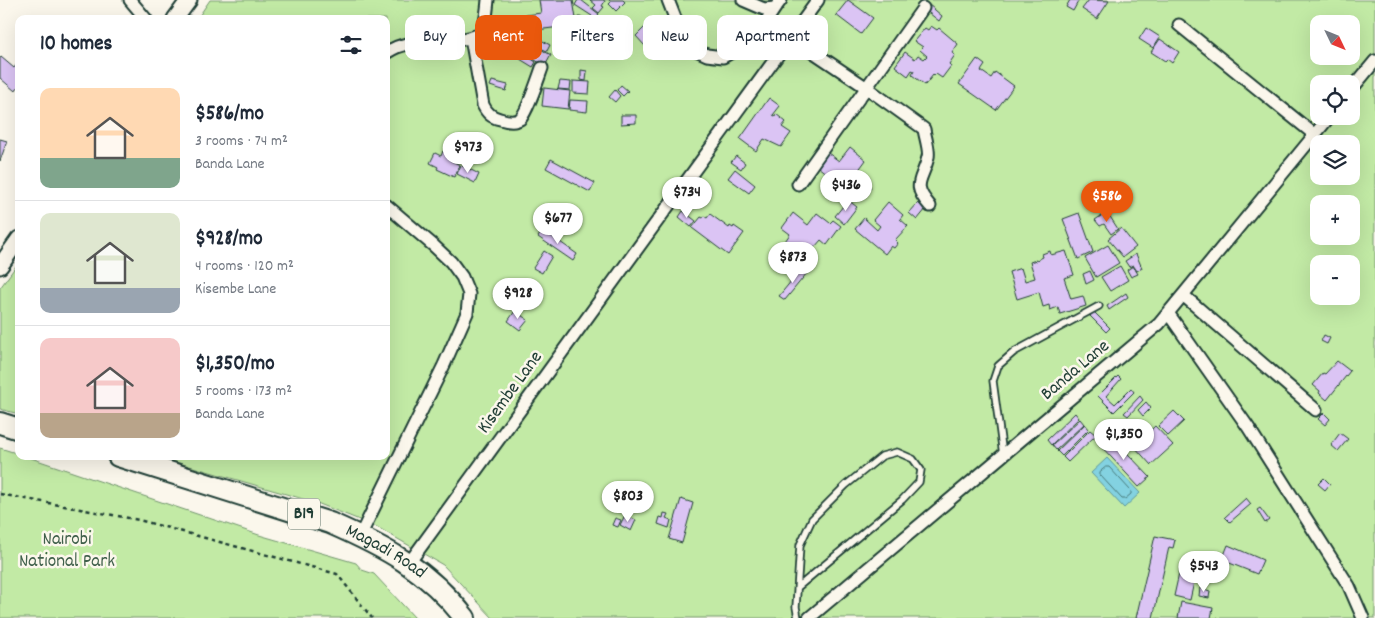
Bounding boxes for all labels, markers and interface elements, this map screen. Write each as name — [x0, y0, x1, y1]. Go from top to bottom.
chip: Buy — [405, 15, 465, 60]
chip: Rent — [475, 15, 542, 60]
chip: Filters — [552, 15, 633, 60]
chip: New — [643, 15, 707, 60]
chip: Apartment — [717, 15, 828, 60]
north arrow — [1310, 15, 1360, 65]
map controls — [1310, 15, 1360, 305]
text: 10 homes — [40, 30, 112, 60]
icon: filters — [337, 31, 365, 59]
button: locate — [1310, 75, 1360, 125]
text: $586/mo — [195, 100, 264, 130]
icon: home — [80, 108, 140, 168]
text: 3 rooms · 74 m² — [195, 130, 288, 153]
pin: $973 — [438, 132, 498, 174]
button: layers — [1310, 135, 1360, 185]
text: $973 — [454, 136, 482, 159]
text: Banda Lane — [195, 153, 265, 176]
pin: $436 — [816, 170, 876, 212]
text: $436 — [831, 174, 861, 197]
pin: $734 — [657, 176, 717, 219]
pin: $586 — [1077, 180, 1137, 223]
text: $734 — [673, 181, 701, 204]
text: $586 — [1092, 185, 1122, 208]
button: + — [1310, 195, 1360, 245]
pin: $677 — [528, 202, 588, 245]
text: $677 — [544, 207, 572, 230]
text: $928/mo — [195, 225, 263, 255]
icon: home — [80, 233, 140, 293]
pin: $873 — [763, 242, 823, 284]
text: $873 — [779, 246, 807, 269]
text: 4 rooms · 120 m² — [195, 255, 294, 278]
button: − — [1310, 255, 1360, 305]
text: Kisembe Lane — [195, 278, 276, 301]
pin: $928 — [488, 278, 548, 320]
text: $928 — [504, 282, 532, 305]
street label: Banda Lane — [1036, 334, 1116, 408]
street label: Kisembe Lane — [472, 346, 550, 440]
text: $1,350/mo — [195, 350, 275, 380]
icon: home — [80, 358, 140, 418]
text: 5 rooms · 173 m² — [195, 380, 292, 403]
text: Banda Lane — [195, 403, 265, 426]
pin: $1,350 — [1083, 418, 1165, 461]
text: $1,350 — [1105, 423, 1143, 446]
pin: $803 — [598, 480, 658, 523]
text: $803 — [613, 485, 643, 508]
road number: B19 — [288, 498, 320, 530]
street label: Magadi Road — [341, 518, 432, 586]
park label: Nairobi National Park — [19, 527, 115, 576]
pin: $543 — [1174, 550, 1234, 593]
text: $543 — [1189, 555, 1219, 578]

